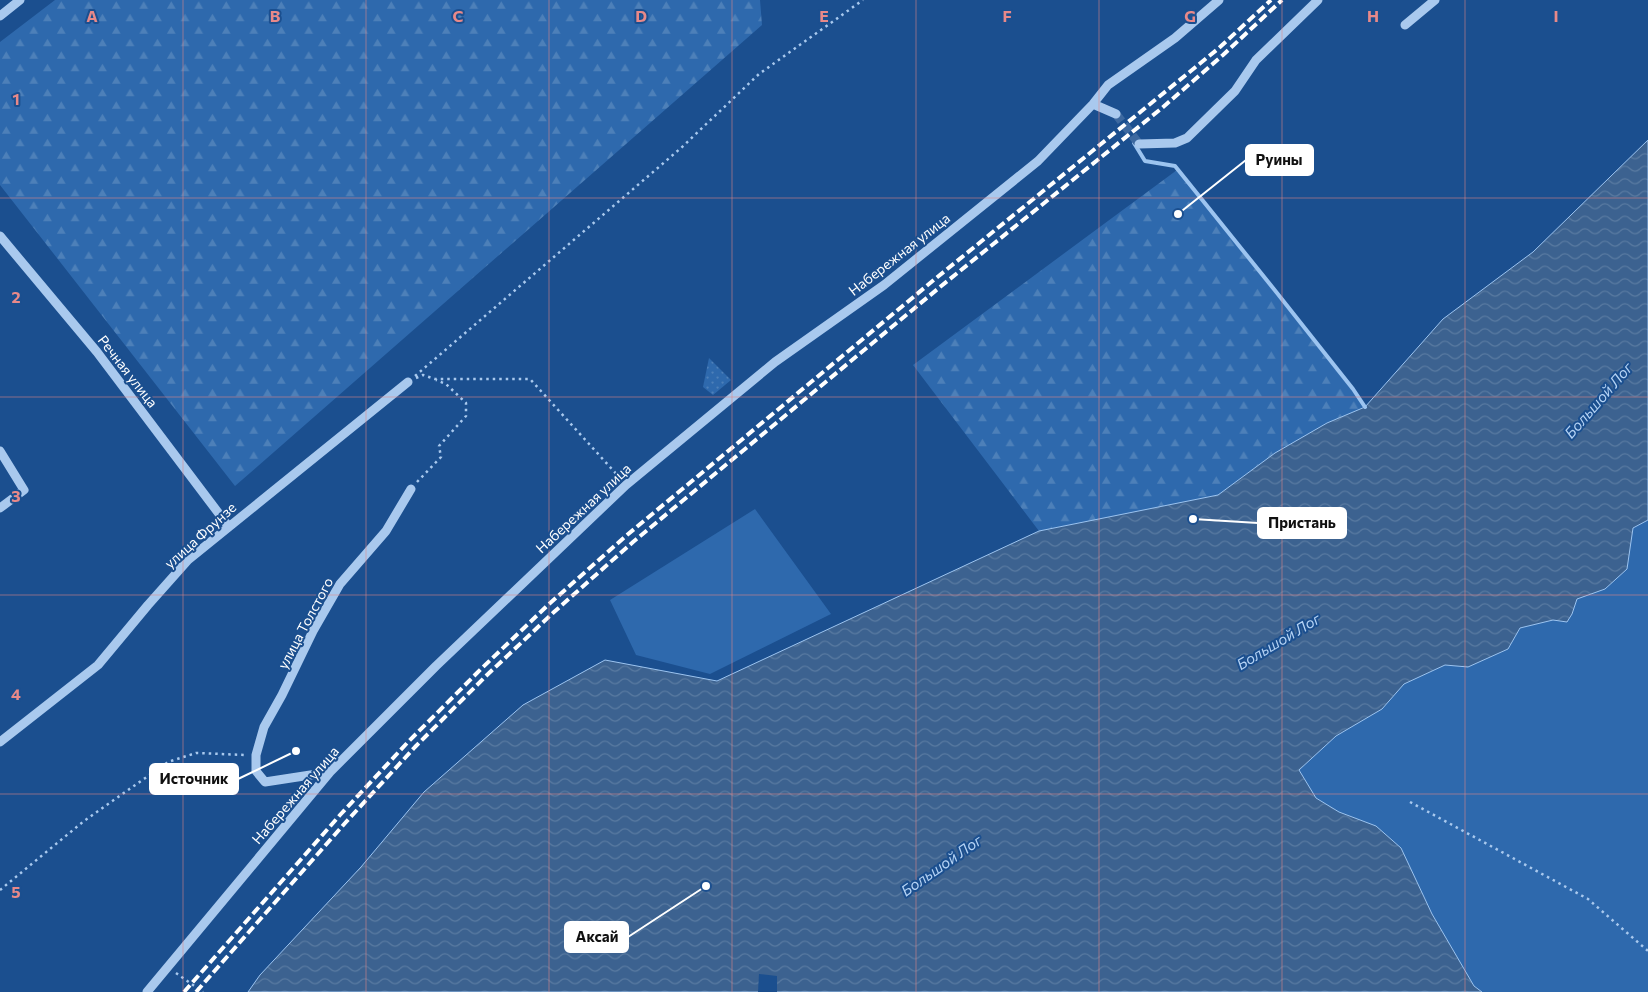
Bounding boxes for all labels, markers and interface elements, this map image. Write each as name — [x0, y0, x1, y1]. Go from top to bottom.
text: A — [86, 6, 98, 25]
text: B — [270, 6, 281, 25]
text: C — [453, 6, 464, 25]
text: D — [635, 6, 647, 25]
text: E — [819, 6, 829, 25]
text: F — [1002, 6, 1012, 25]
text: G — [1184, 6, 1196, 25]
text: H — [1367, 6, 1379, 25]
text: I — [1553, 6, 1559, 25]
text: 1 — [12, 89, 20, 108]
callout: Руины — [1246, 145, 1313, 175]
text: Руины — [1255, 150, 1303, 168]
street label: Набережная улица — [845, 209, 953, 299]
text: 2 — [11, 287, 21, 306]
street label: Речная улица — [95, 332, 161, 410]
water label: Большой Лог — [1560, 358, 1636, 442]
street label: Набережная улица — [532, 460, 634, 556]
text: 3 — [11, 486, 21, 505]
street label: улица Фрунзе — [161, 498, 239, 572]
callout: Пристань — [1258, 508, 1346, 538]
text: Пристань — [1268, 513, 1336, 531]
street label: улица Толстого — [274, 574, 336, 672]
water label: Большой Лог — [1233, 609, 1323, 673]
text: 4 — [11, 684, 21, 703]
street label: Набережная улица — [248, 743, 342, 847]
callout: Источник — [150, 764, 238, 794]
text: Источник — [160, 769, 229, 787]
water label: Большой Лог — [897, 830, 985, 899]
text: 5 — [11, 882, 21, 901]
callout: Аксай — [565, 922, 628, 952]
text: Аксай — [576, 927, 618, 945]

